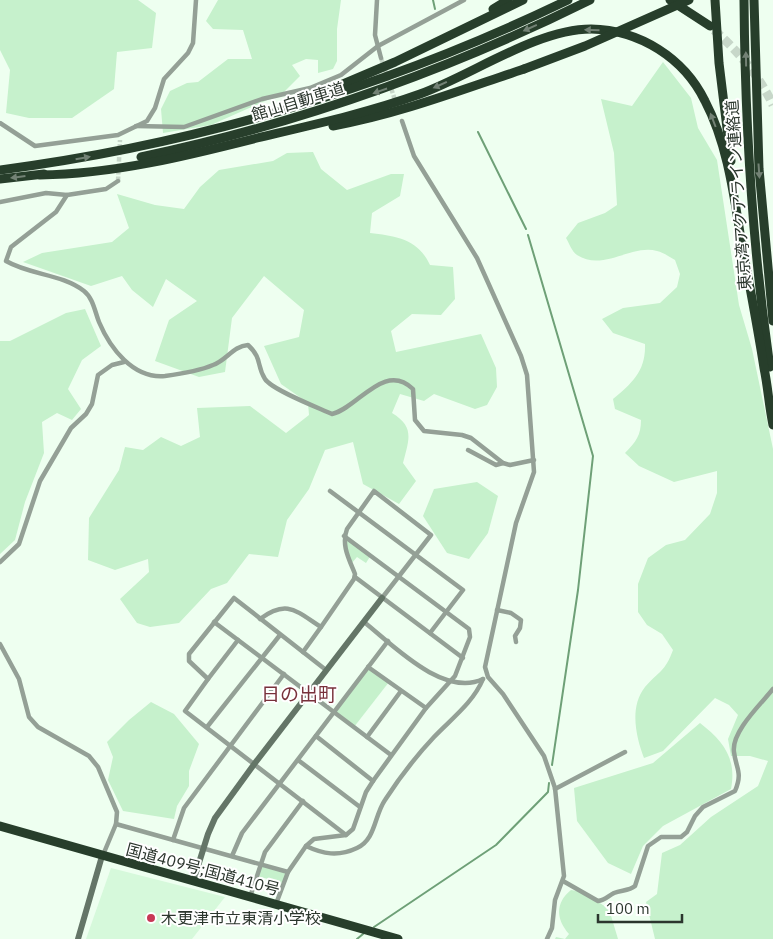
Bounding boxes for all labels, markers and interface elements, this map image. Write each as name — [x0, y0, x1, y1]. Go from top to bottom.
one-way arrow — [523, 25, 537, 33]
one-way arrow — [583, 26, 599, 34]
one-way arrow — [741, 51, 749, 67]
street label: 館山自動車道 — [249, 77, 347, 125]
one-way arrow — [433, 81, 447, 89]
one-way arrow — [372, 87, 387, 95]
street label: 東京湾アクアライン連絡道 — [721, 99, 755, 291]
one-way arrow — [709, 112, 717, 127]
one-way arrow — [75, 153, 91, 161]
one-way arrow — [755, 163, 763, 179]
one-way arrow — [10, 173, 26, 181]
district label: 日の出町 — [261, 682, 337, 706]
street label: 国道409号;国道410号 — [124, 839, 282, 899]
scale bar — [598, 892, 682, 924]
text: 100 m — [606, 899, 650, 918]
place label: 木更津市立東清小学校 — [161, 908, 321, 928]
marker: 木更津市立東清小学校 — [145, 912, 157, 924]

